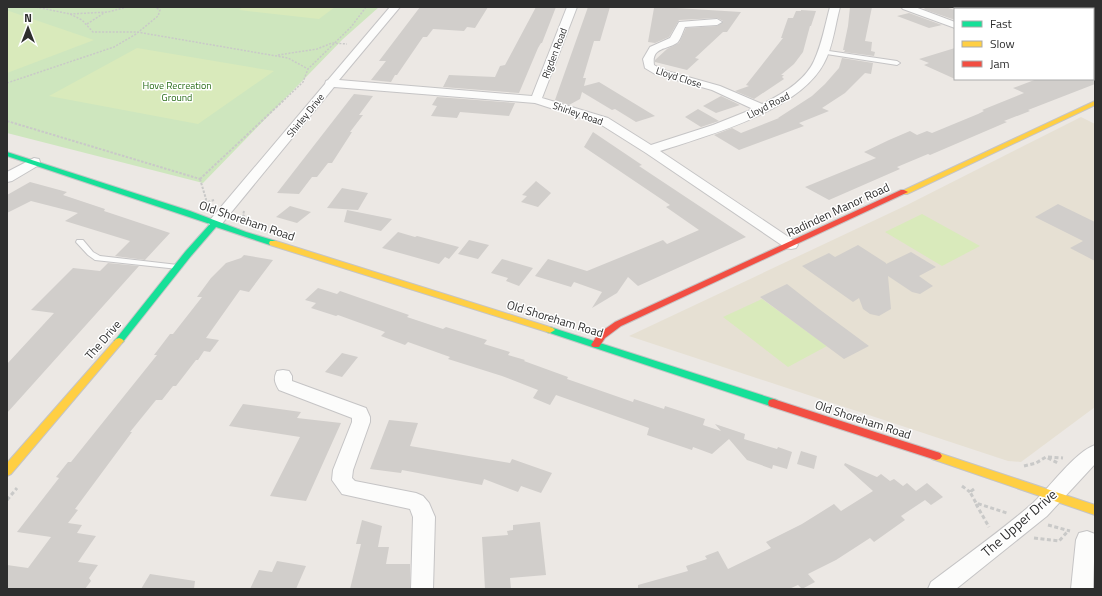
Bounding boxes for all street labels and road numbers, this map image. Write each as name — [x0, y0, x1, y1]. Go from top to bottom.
street label: Rigden Road — [538, 26, 571, 81]
street label: Lloyd Close — [654, 63, 704, 92]
street label: Lloyd Road — [744, 88, 792, 123]
street label: Shirley Drive — [283, 90, 328, 140]
street label: Shirley Road — [551, 98, 605, 129]
street label: Radinden Manor Road — [783, 177, 893, 242]
street label: Old Shoreham Road — [197, 195, 298, 246]
street label: Old Shoreham Road — [504, 295, 606, 342]
street label: The Drive — [80, 315, 125, 364]
street label: Old Shoreham Road — [813, 395, 914, 444]
street label: The Upper Drive — [976, 484, 1061, 562]

